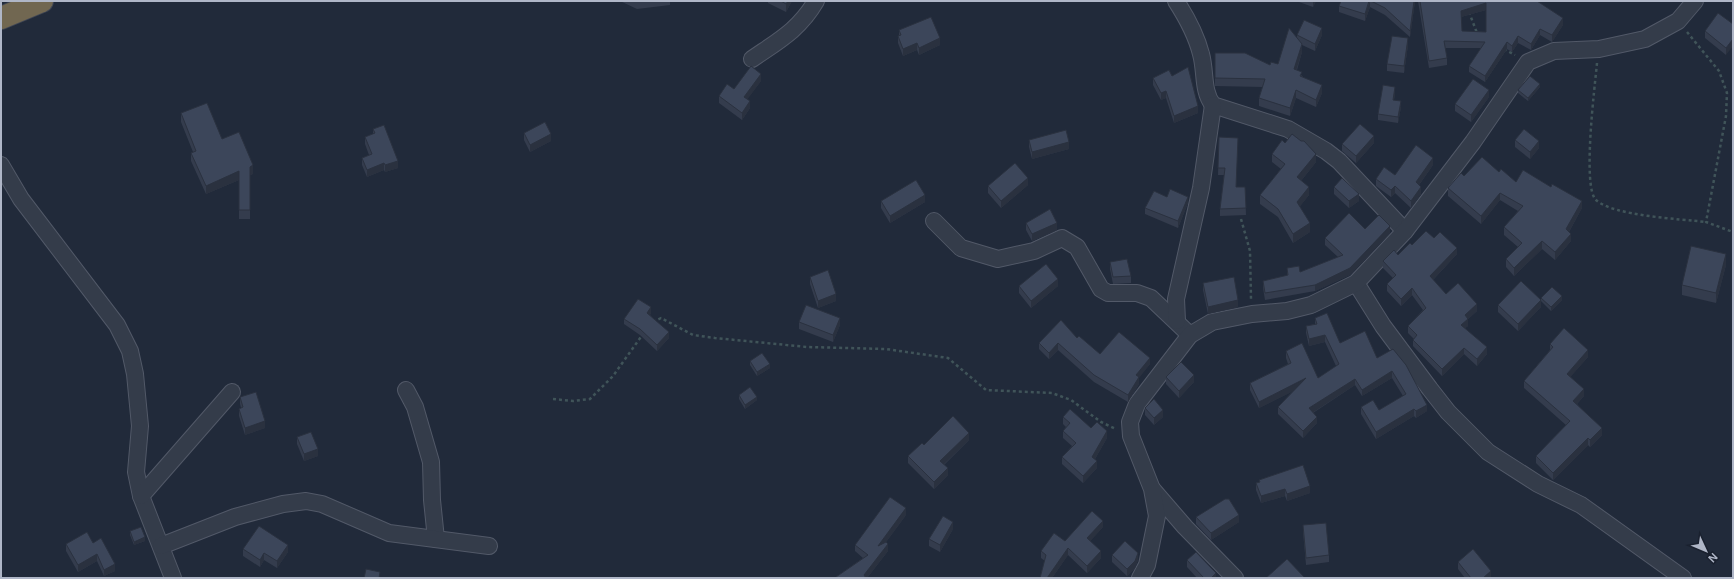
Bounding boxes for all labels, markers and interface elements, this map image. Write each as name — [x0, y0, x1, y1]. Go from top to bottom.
north arrow — [1686, 531, 1726, 571]
text: N — [1706, 551, 1720, 565]

